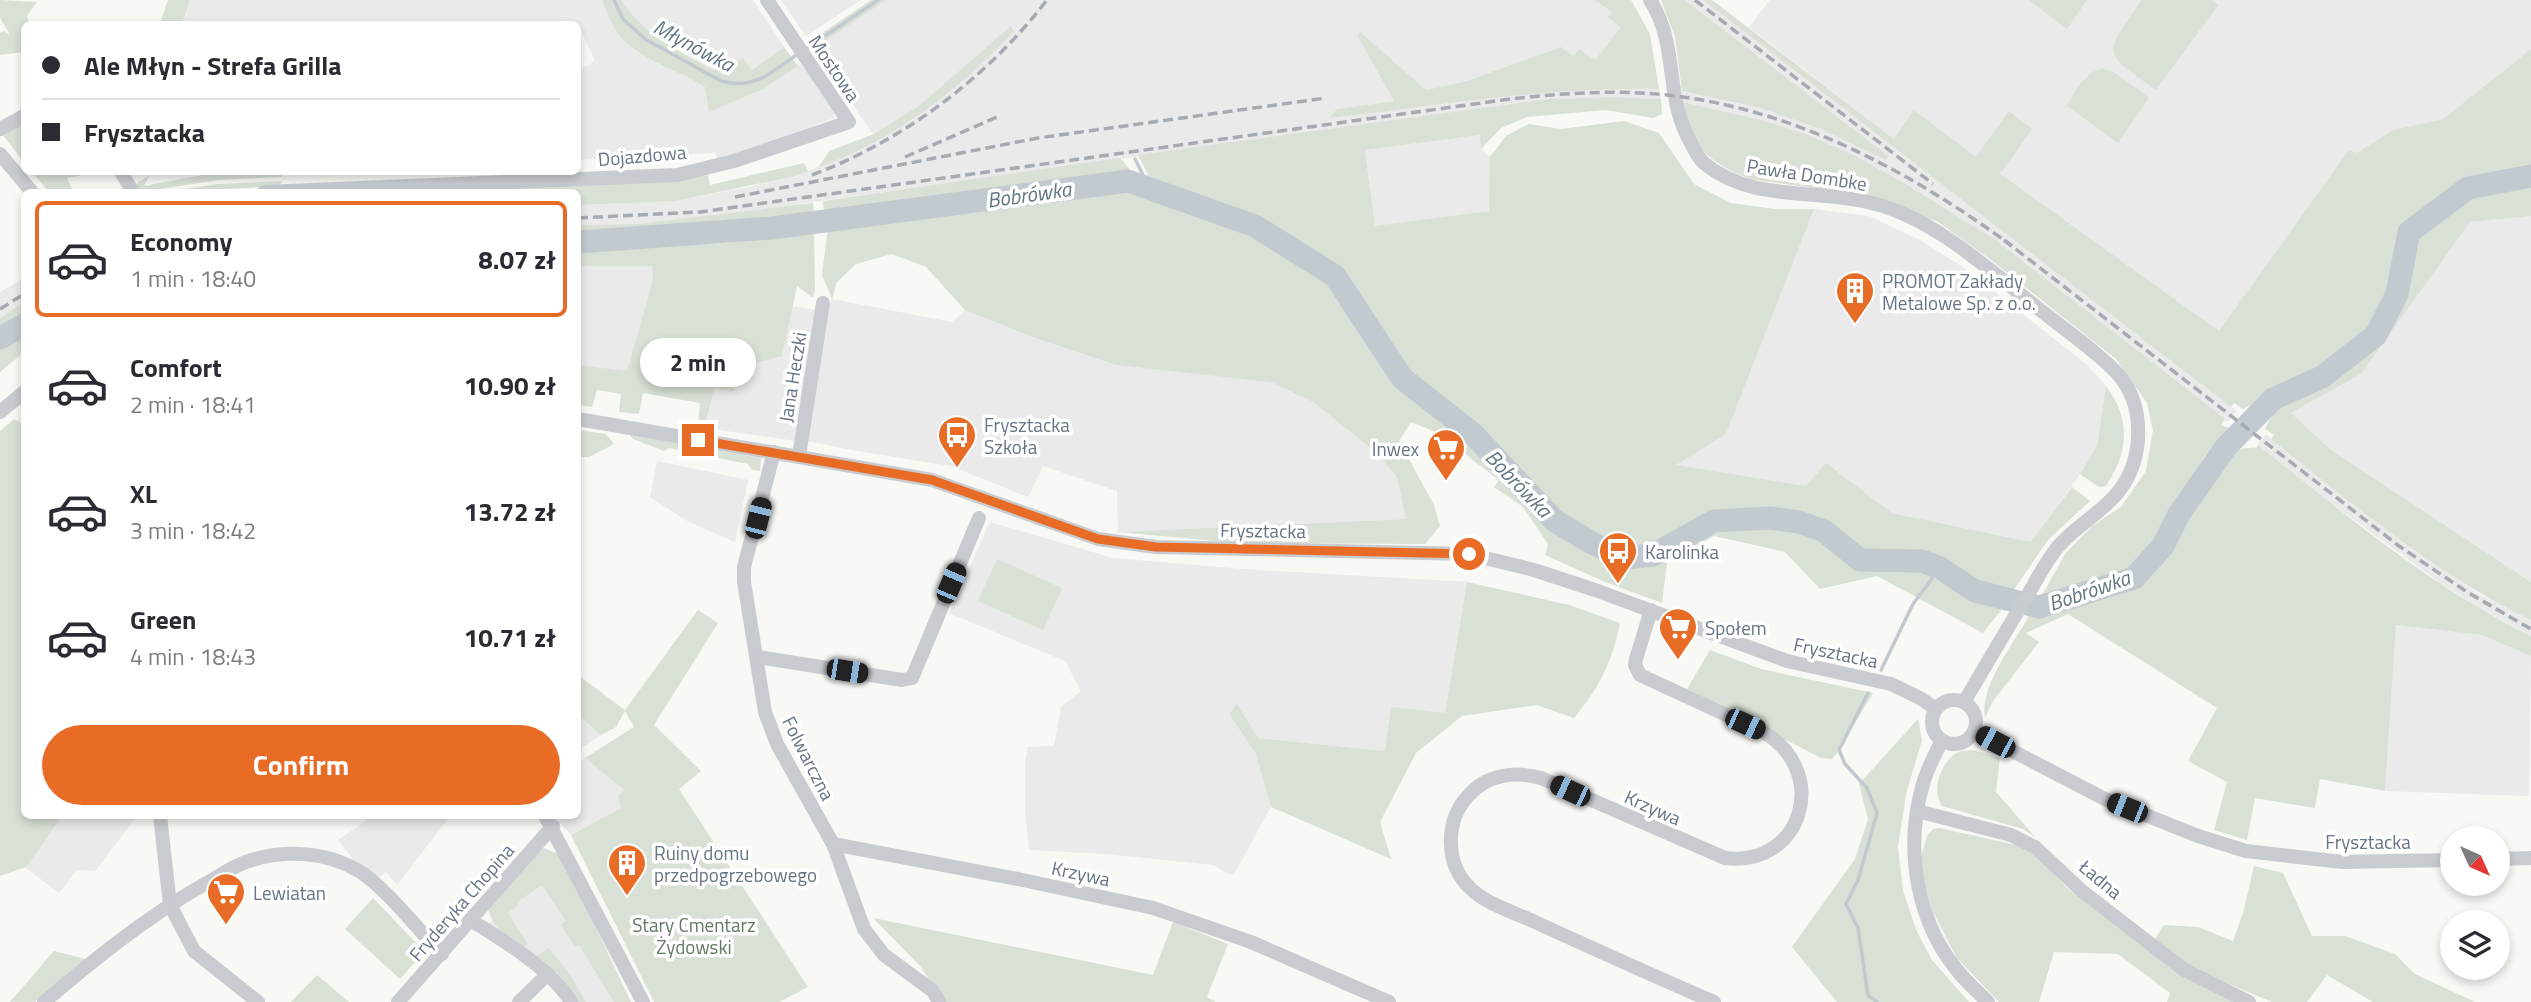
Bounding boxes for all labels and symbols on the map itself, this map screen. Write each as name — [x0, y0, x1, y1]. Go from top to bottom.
water label: Młynówka — [648, 10, 741, 80]
street label: Mostowa — [802, 29, 868, 108]
street label: Dojazdowa — [597, 137, 688, 173]
street label: Pawła Dombke — [1745, 150, 1869, 198]
water label: Bobrówka — [985, 172, 1075, 216]
place label: PROMOT Zakłady Metalowe Sp. z o.o. — [1882, 266, 2036, 317]
building icon: PROMOT Zakłady Metalowe Sp. z o.o. — [1834, 270, 1876, 325]
street label: Jana Heczki — [771, 330, 813, 424]
callout: 2 min — [640, 338, 756, 388]
place label: Frysztacka Szkoła — [984, 410, 1070, 461]
bus stop icon: Frysztacka Szkoła — [936, 414, 978, 469]
route end — [682, 424, 714, 456]
supermarket icon: Inwex — [1425, 427, 1467, 482]
place label: Inwex — [1372, 434, 1419, 463]
water label: Bobrówka — [1478, 442, 1561, 526]
car — [743, 495, 774, 541]
street label: Frysztacka — [1220, 515, 1307, 545]
bus stop icon: Karolinka — [1597, 530, 1639, 585]
place label: Karolinka — [1645, 537, 1720, 566]
route start — [1453, 538, 1485, 570]
car — [934, 560, 969, 606]
water label: Bobrówka — [2044, 561, 2136, 619]
supermarket icon: Społem — [1657, 606, 1699, 661]
place label: Społem — [1705, 613, 1767, 642]
street label: Frysztacka — [1791, 629, 1881, 675]
car — [825, 657, 870, 685]
car — [1722, 706, 1769, 742]
street label: Folwarczna — [775, 711, 843, 806]
car — [1972, 723, 2019, 761]
car — [1547, 773, 1594, 809]
street label: Krzywa — [1620, 782, 1686, 832]
car — [2104, 790, 2151, 826]
north arrow — [2440, 826, 2510, 896]
street label: Frysztacka — [2325, 827, 2411, 856]
street label: Fryderyka Chopina — [402, 836, 521, 967]
place label: Ruiny domu przedpogrzebowego — [654, 838, 817, 889]
building icon: Ruiny domu przedpogrzebowego — [606, 842, 648, 897]
street label: Ładna — [2072, 852, 2129, 906]
street label: Krzywa — [1049, 853, 1113, 893]
supermarket icon: Lewiatan — [205, 871, 247, 926]
place label: Lewiatan — [253, 878, 326, 907]
park label: Stary Cmentarz Żydowski — [632, 910, 756, 961]

